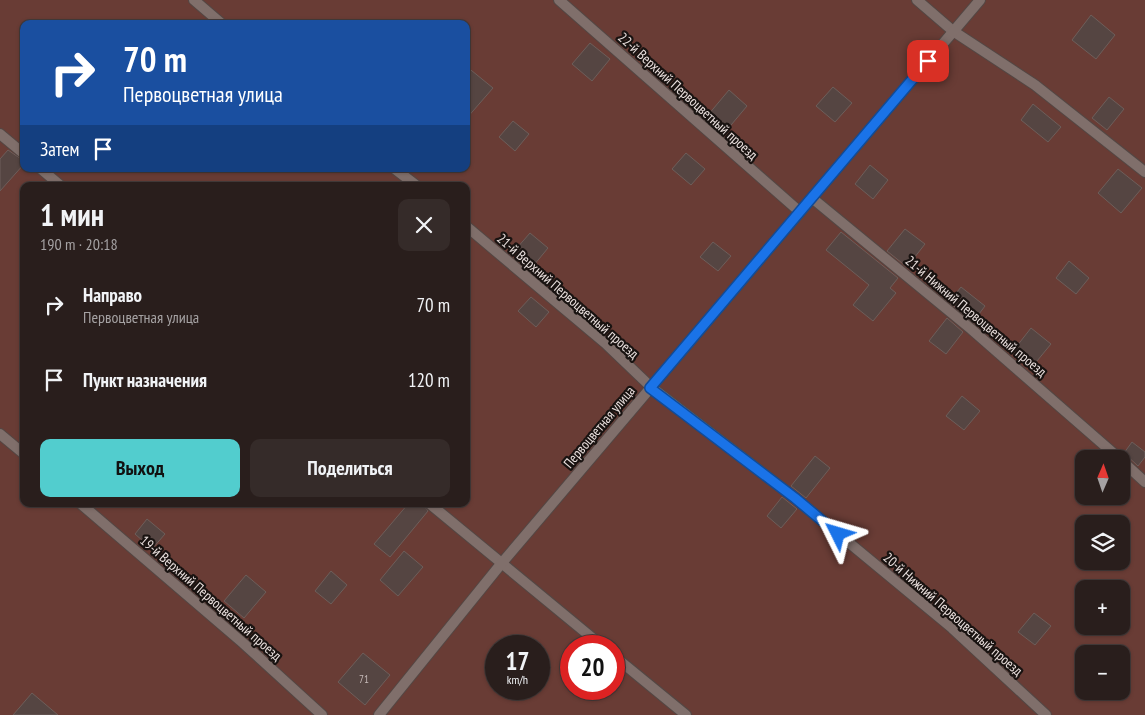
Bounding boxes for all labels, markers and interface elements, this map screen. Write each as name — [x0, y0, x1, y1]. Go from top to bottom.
street label: 22-й Верхний Первоцветный проезд — [614, 28, 762, 164]
text: 70 m — [123, 36, 187, 82]
icon: right — [40, 40, 105, 105]
pin — [907, 40, 949, 82]
icon: arrive — [914, 47, 942, 75]
text: Первоцветная улица — [123, 80, 283, 108]
icon: arrive — [89, 135, 117, 163]
text: Затем — [40, 137, 79, 161]
text: 1 мин — [40, 195, 104, 234]
button: close — [398, 199, 450, 251]
street label: 21-й Верхний Первоцветный проезд — [493, 230, 643, 362]
text: 190 m · 20:18 — [40, 234, 118, 254]
street label: 21-й Нижний Первоцветный проезд — [902, 252, 1050, 380]
text: Направо — [83, 283, 142, 307]
icon: right — [40, 291, 68, 319]
text: 70 m — [417, 293, 450, 317]
text: Первоцветная улица — [83, 307, 199, 327]
icon: arrive — [40, 366, 68, 394]
text: Пункт назначения — [83, 368, 207, 392]
text: 120 m — [408, 368, 450, 392]
street label: Первоцветная улица — [559, 382, 639, 472]
button: Выход — [40, 439, 240, 497]
button: Поделиться — [250, 439, 450, 497]
north arrow — [1075, 450, 1130, 505]
map controls — [1075, 450, 1130, 700]
position arrow — [811, 507, 863, 559]
button: layers — [1075, 515, 1130, 570]
street label: 19-й Верхний Первоцветный проезд — [136, 532, 286, 664]
street label: 20-й Нижний Первоцветный проезд — [880, 548, 1026, 680]
button: + — [1075, 580, 1130, 635]
speed limit sign: 20 — [560, 635, 625, 700]
text: 17 — [506, 645, 529, 677]
button: − — [1075, 645, 1130, 700]
house number: 71 — [359, 672, 369, 686]
text: km/h — [507, 672, 528, 687]

